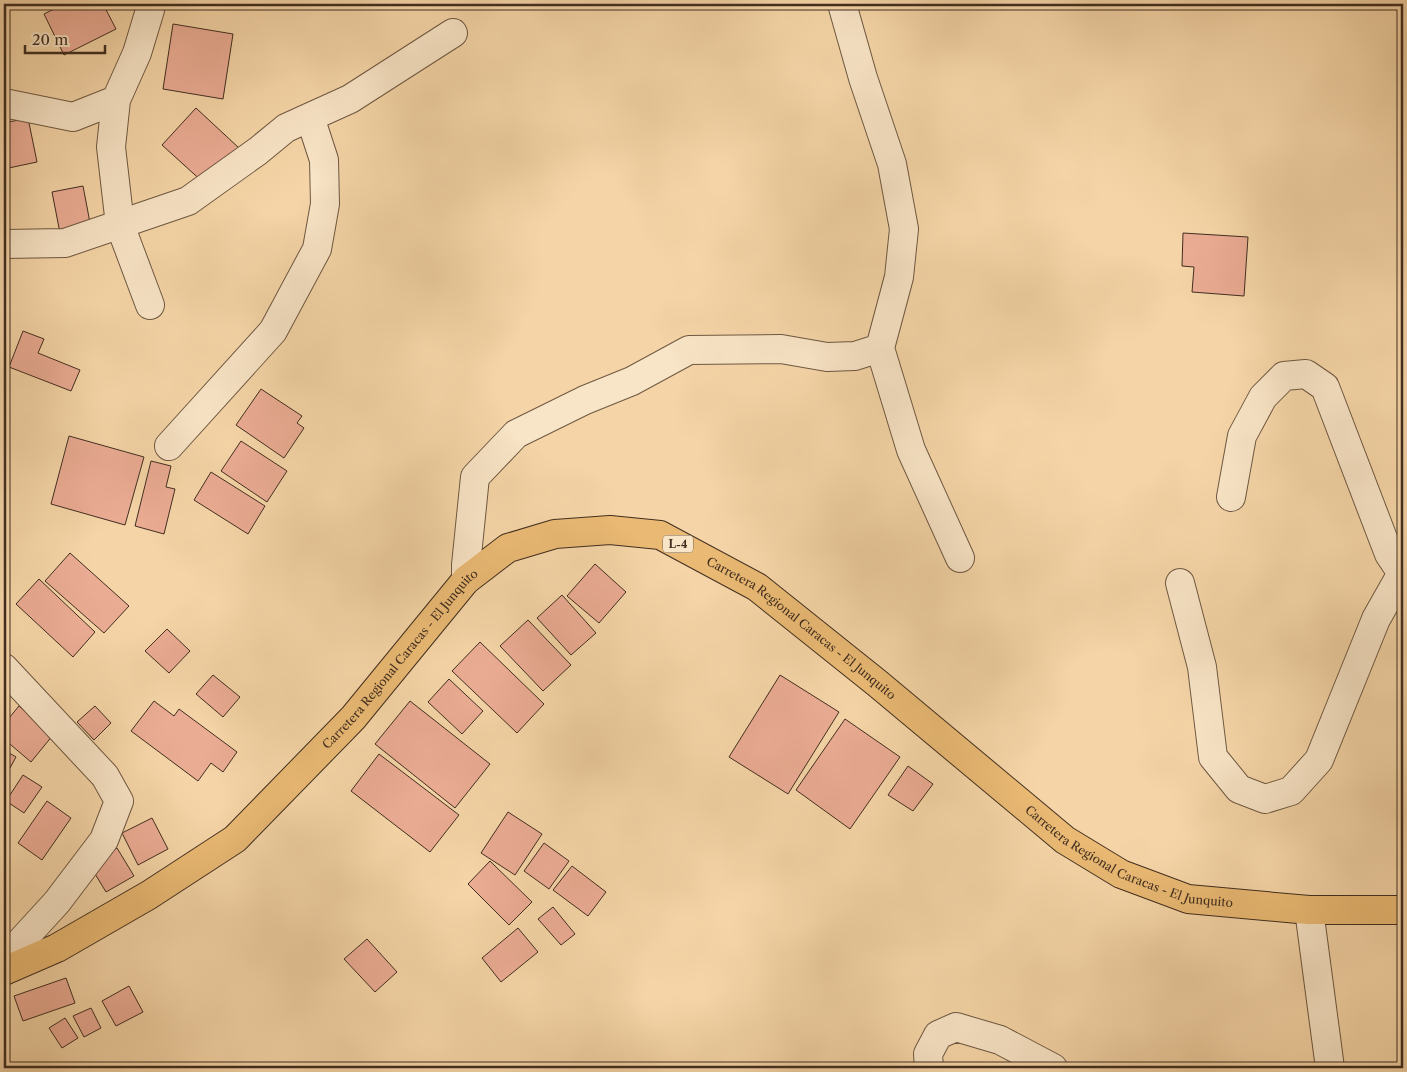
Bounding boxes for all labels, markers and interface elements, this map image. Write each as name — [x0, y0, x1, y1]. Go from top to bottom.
scale bar — [25, 22, 105, 54]
text: 20 m — [32, 30, 68, 49]
road number: L-4 — [663, 536, 693, 552]
street label: Carretera Regional Caracas - El Junquito — [704, 553, 899, 703]
street label: Carretera Regional Caracas - El Junquito — [319, 566, 481, 752]
street label: Carretera Regional Caracas - El Junquito — [1022, 802, 1234, 910]

